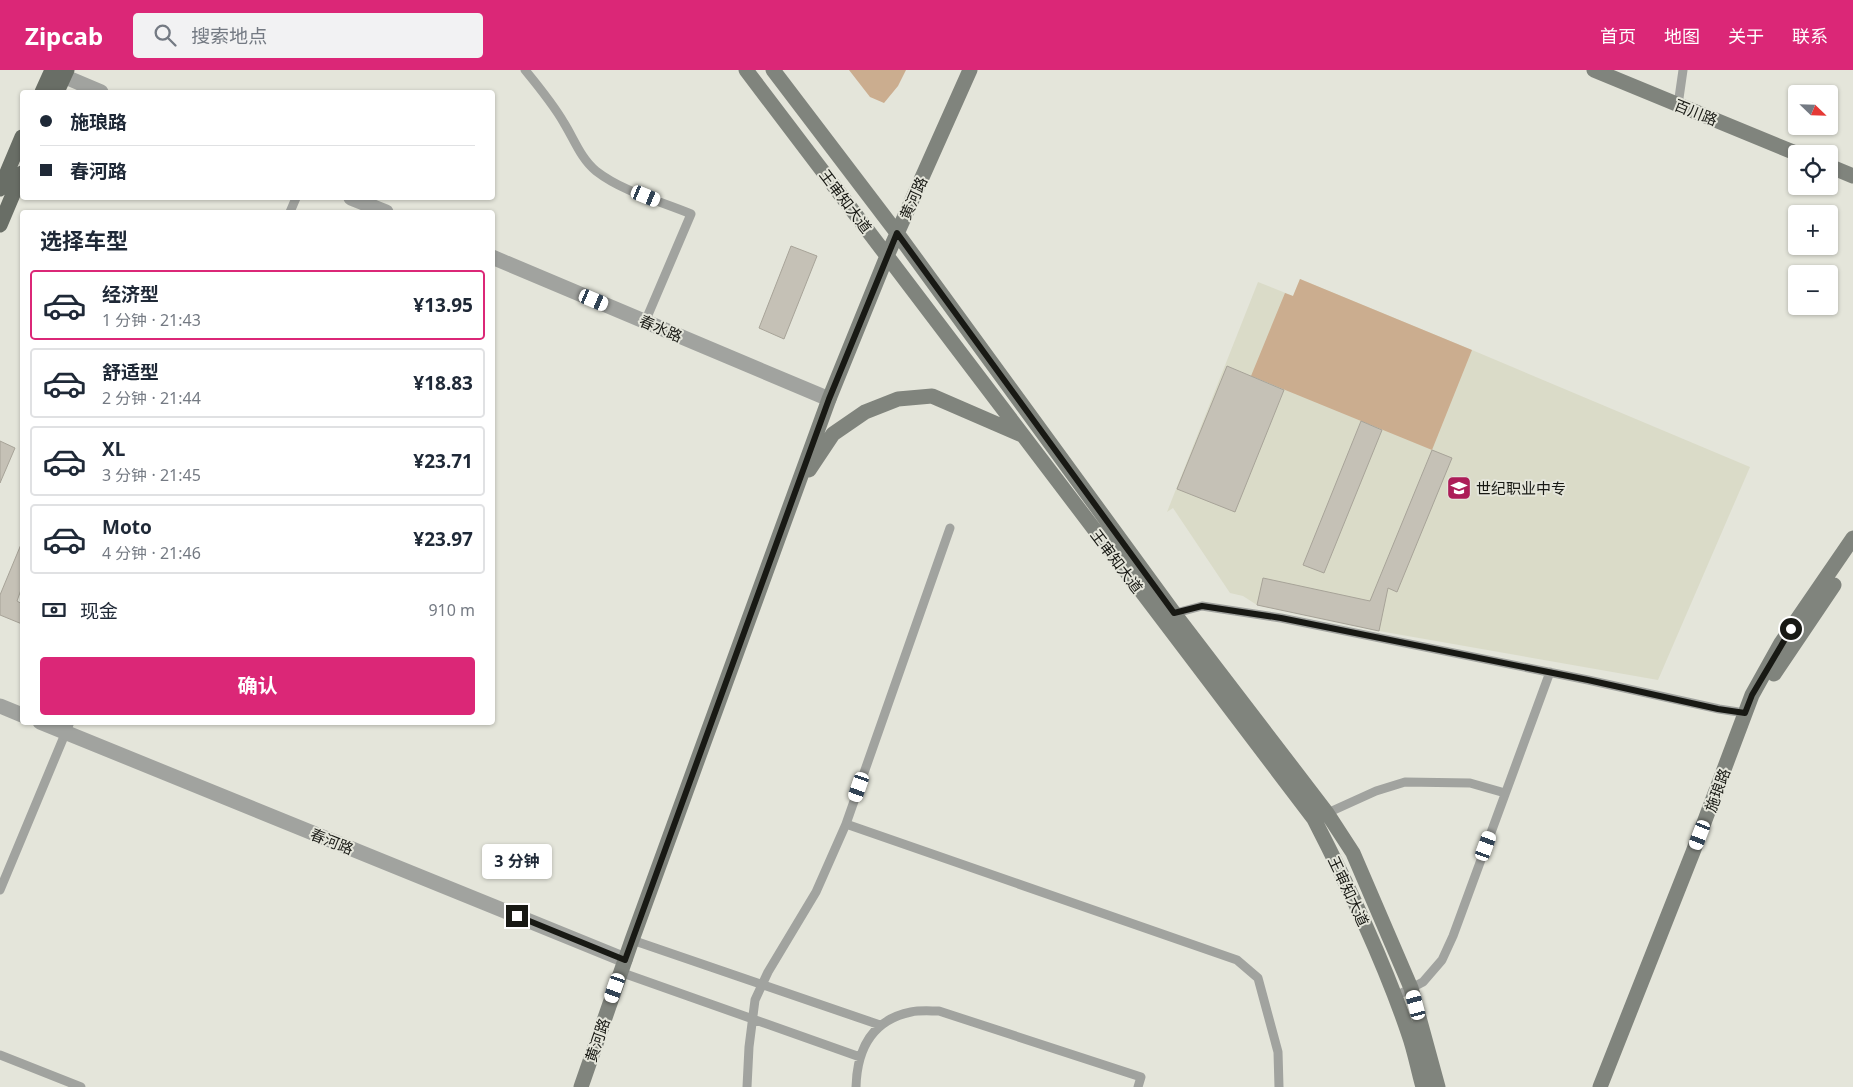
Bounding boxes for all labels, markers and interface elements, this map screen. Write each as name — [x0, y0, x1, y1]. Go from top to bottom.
search box — [133, 13, 483, 58]
text: Zipcab — [25, 19, 103, 52]
icon: search — [151, 21, 179, 49]
text: 搜索地点 — [191, 23, 267, 49]
text: 首页 — [1600, 24, 1636, 48]
text: 地图 — [1664, 24, 1700, 48]
text: 关于 — [1728, 24, 1764, 48]
text: 联系 — [1792, 24, 1828, 48]
north arrow — [1788, 85, 1838, 135]
map controls — [1788, 85, 1838, 315]
street label: 百川路 — [1671, 94, 1721, 130]
text: 施琅路 — [70, 109, 127, 135]
button: locate — [1788, 145, 1838, 195]
text: 春河路 — [70, 158, 127, 184]
street label: 王审知大道 — [815, 165, 877, 237]
street label: 黄河路 — [895, 173, 931, 223]
car — [629, 183, 662, 209]
button: + — [1788, 205, 1838, 255]
text: 选择车型 — [40, 225, 128, 255]
button: − — [1788, 265, 1838, 315]
text: 经济型 — [102, 281, 159, 307]
icon: car — [42, 283, 87, 328]
car — [577, 287, 610, 313]
text: ¥13.95 — [413, 292, 473, 318]
text: 1 分钟 · 21:43 — [102, 309, 201, 331]
street label: 春水路 — [636, 310, 686, 346]
text: 舒适型 — [102, 359, 159, 385]
icon: car — [42, 361, 87, 406]
text: ¥18.83 — [413, 370, 473, 396]
text: 2 分钟 · 21:44 — [102, 387, 201, 409]
text: XL — [102, 436, 125, 462]
icon: car — [42, 439, 87, 484]
text: ¥23.71 — [413, 448, 473, 474]
text: 3 分钟 · 21:45 — [102, 464, 201, 486]
school or university icon: 世纪职业中专 — [1446, 475, 1472, 501]
place label: 世纪职业中专 — [1476, 478, 1566, 498]
text: Moto — [102, 514, 152, 540]
icon: car — [42, 517, 87, 562]
street label: 王审知大道 — [1086, 525, 1148, 597]
text: ¥23.97 — [413, 526, 473, 552]
text: 4 分钟 · 21:46 — [102, 542, 201, 564]
icon: cash — [40, 596, 68, 624]
text: 现金 — [80, 598, 118, 624]
text: 910 m — [428, 599, 475, 621]
route start — [1780, 618, 1802, 640]
button: 确认 — [40, 657, 475, 715]
street label: 施琅路 — [1700, 765, 1734, 815]
car — [847, 770, 870, 804]
car — [1687, 818, 1712, 852]
street label: 春河路 — [307, 823, 357, 859]
car — [1473, 829, 1498, 863]
callout: 3 分钟 — [482, 844, 552, 878]
text: 3 分钟 — [494, 850, 540, 872]
street label: 王审知大道 — [1324, 853, 1374, 929]
route end — [506, 905, 528, 927]
car — [603, 971, 626, 1005]
car — [1404, 989, 1427, 1021]
street label: 黄河路 — [580, 1015, 614, 1065]

